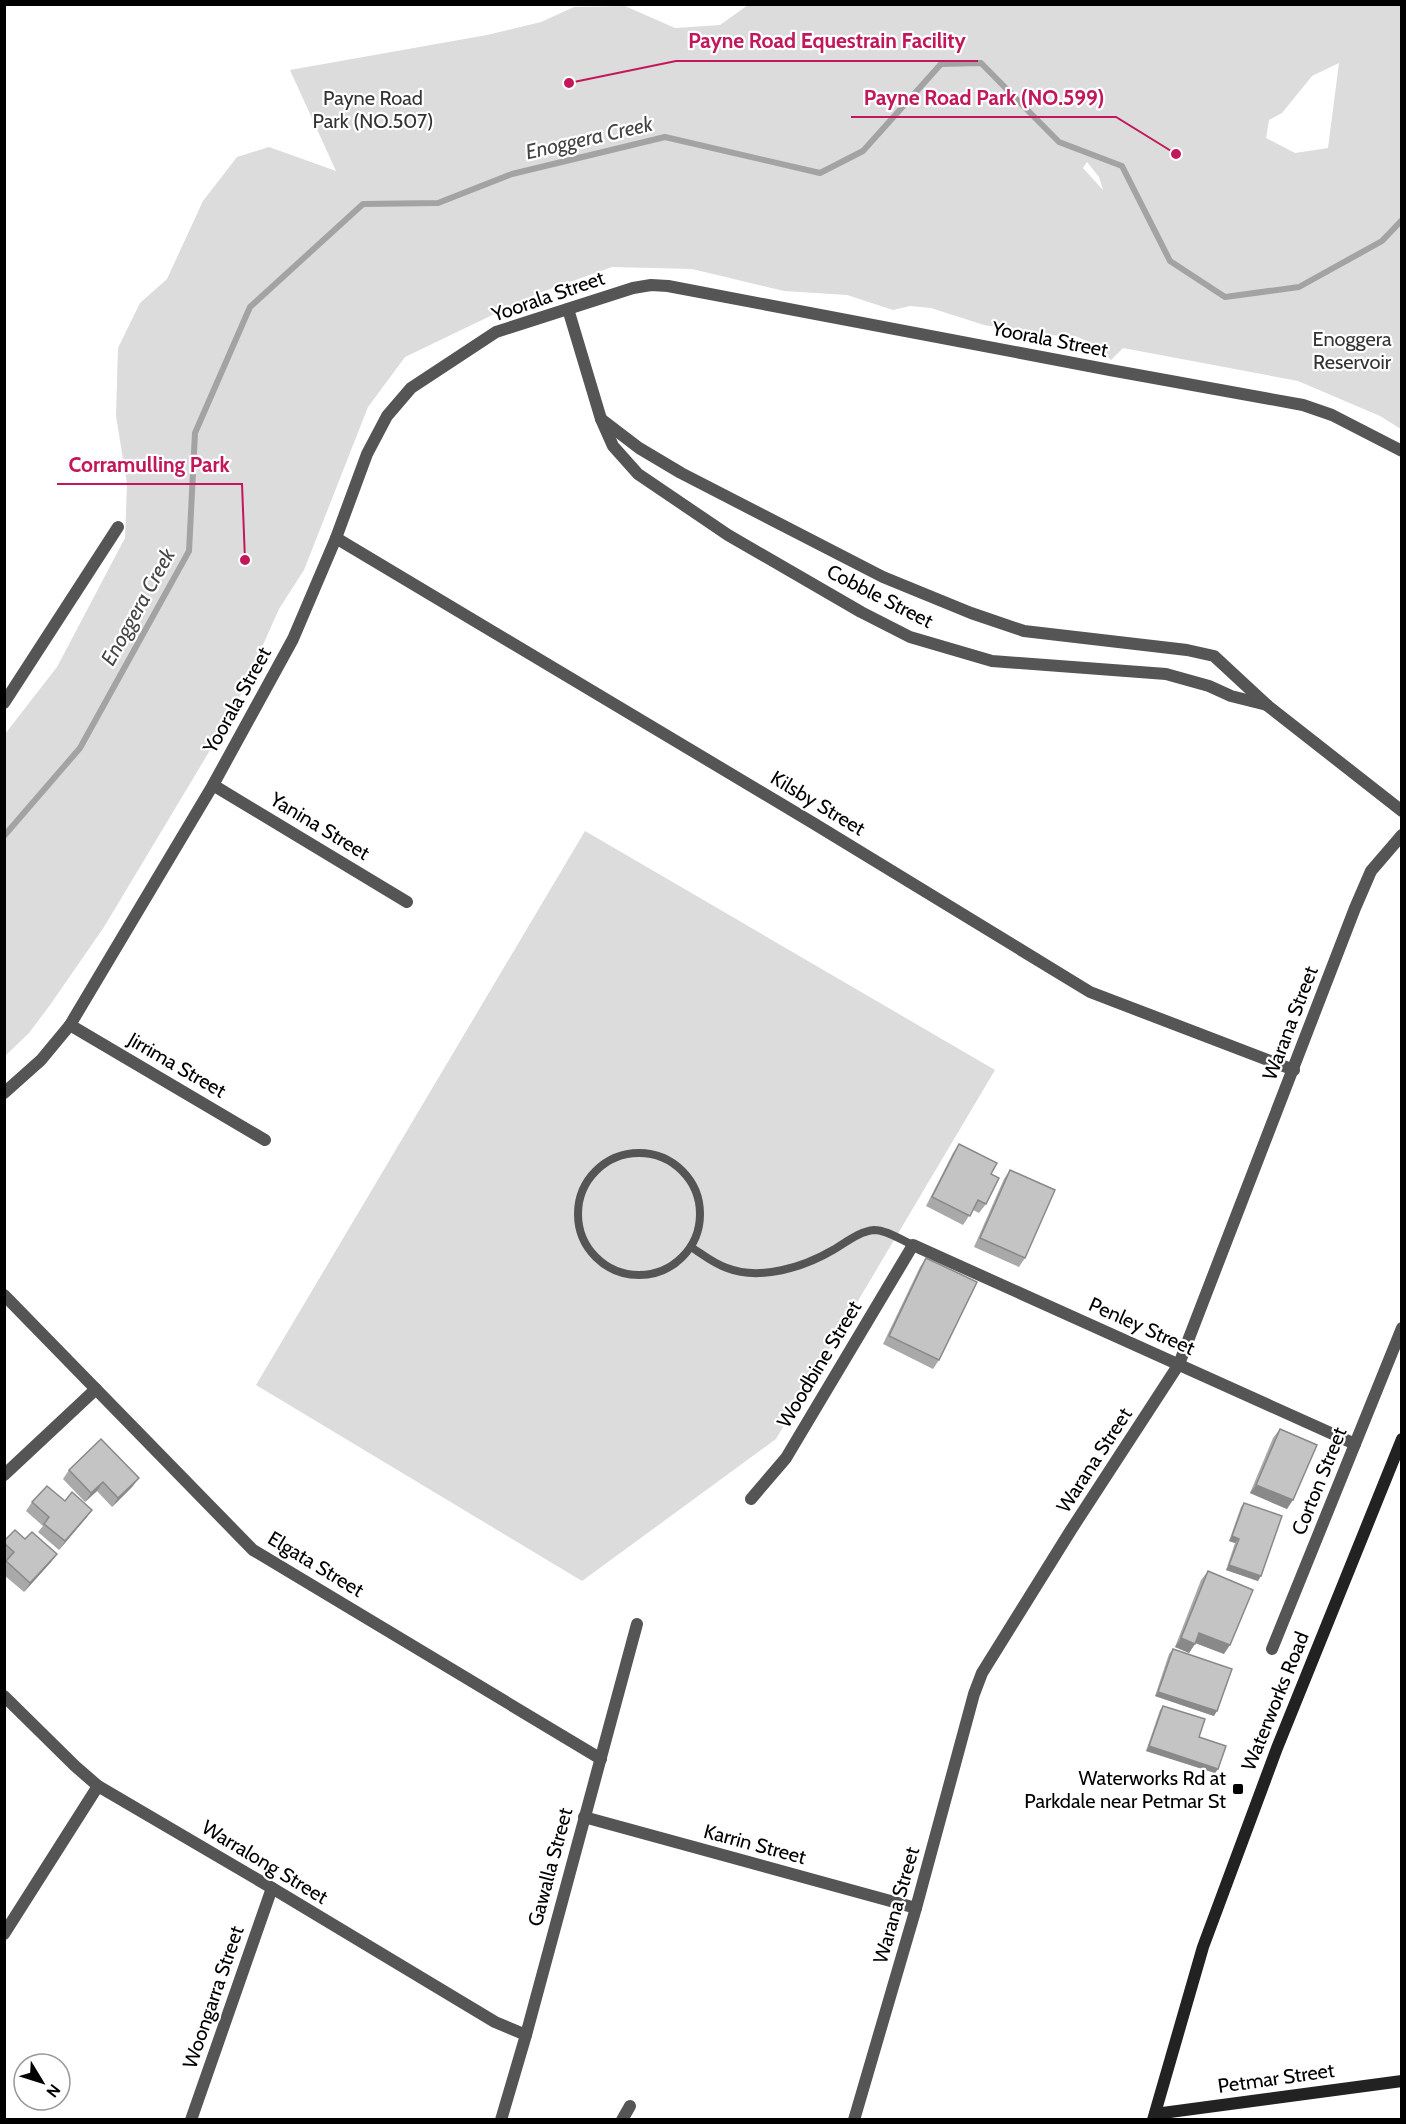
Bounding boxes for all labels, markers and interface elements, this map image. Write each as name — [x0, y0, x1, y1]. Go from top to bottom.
callout: Payne Road Equestrain Facility — [676, 22, 978, 61]
text: Payne Road Equestrain Facility — [688, 28, 967, 53]
callout: Payne Road Park (NO.599) — [851, 78, 1116, 117]
text: Payne Road Park (NO.599) — [864, 85, 1104, 110]
park label: Payne Road Park (NO.507) — [313, 86, 433, 133]
water label: Enoggera Creek — [523, 111, 656, 164]
street label: Yoorala Street — [488, 265, 608, 327]
street label: Yoorala Street — [989, 316, 1110, 362]
park label: Enoggera Reservoir — [1312, 327, 1392, 374]
callout: Corramulling Park — [57, 445, 242, 484]
text: Corramulling Park — [68, 452, 230, 477]
water label: Enoggera Creek — [95, 543, 180, 669]
street label: Cobble Street — [823, 559, 937, 633]
street label: Yoorala Street — [198, 643, 276, 758]
street label: Kilsby Street — [766, 765, 870, 841]
street label: Yanina Street — [265, 786, 374, 865]
street label: Warana Street — [1257, 962, 1323, 1083]
street label: Jirrima Street — [123, 1027, 230, 1103]
street label: Penley Street — [1085, 1292, 1199, 1360]
street label: Woodbine Street — [772, 1296, 866, 1432]
street label: Warana Street — [1051, 1403, 1137, 1517]
street label: Corton Street — [1287, 1423, 1352, 1538]
street label: Elgata Street — [264, 1526, 368, 1602]
street label: Waterworks Road — [1236, 1628, 1314, 1774]
place label: Waterworks Rd at Parkdale near Petmar St — [1024, 1766, 1226, 1813]
marker: Waterworks Rd at Parkdale near Petmar St — [1231, 1782, 1245, 1796]
street label: Gawalla Street — [523, 1805, 577, 1929]
street label: Warralong Street — [198, 1815, 332, 1909]
street label: Karrin Street — [701, 1819, 809, 1869]
street label: Warana Street — [868, 1844, 924, 1966]
street label: Woongarra Street — [177, 1922, 249, 2071]
north arrow — [12, 2052, 72, 2112]
street label: Petmar Street — [1216, 2058, 1336, 2098]
text: N — [42, 2081, 64, 2101]

